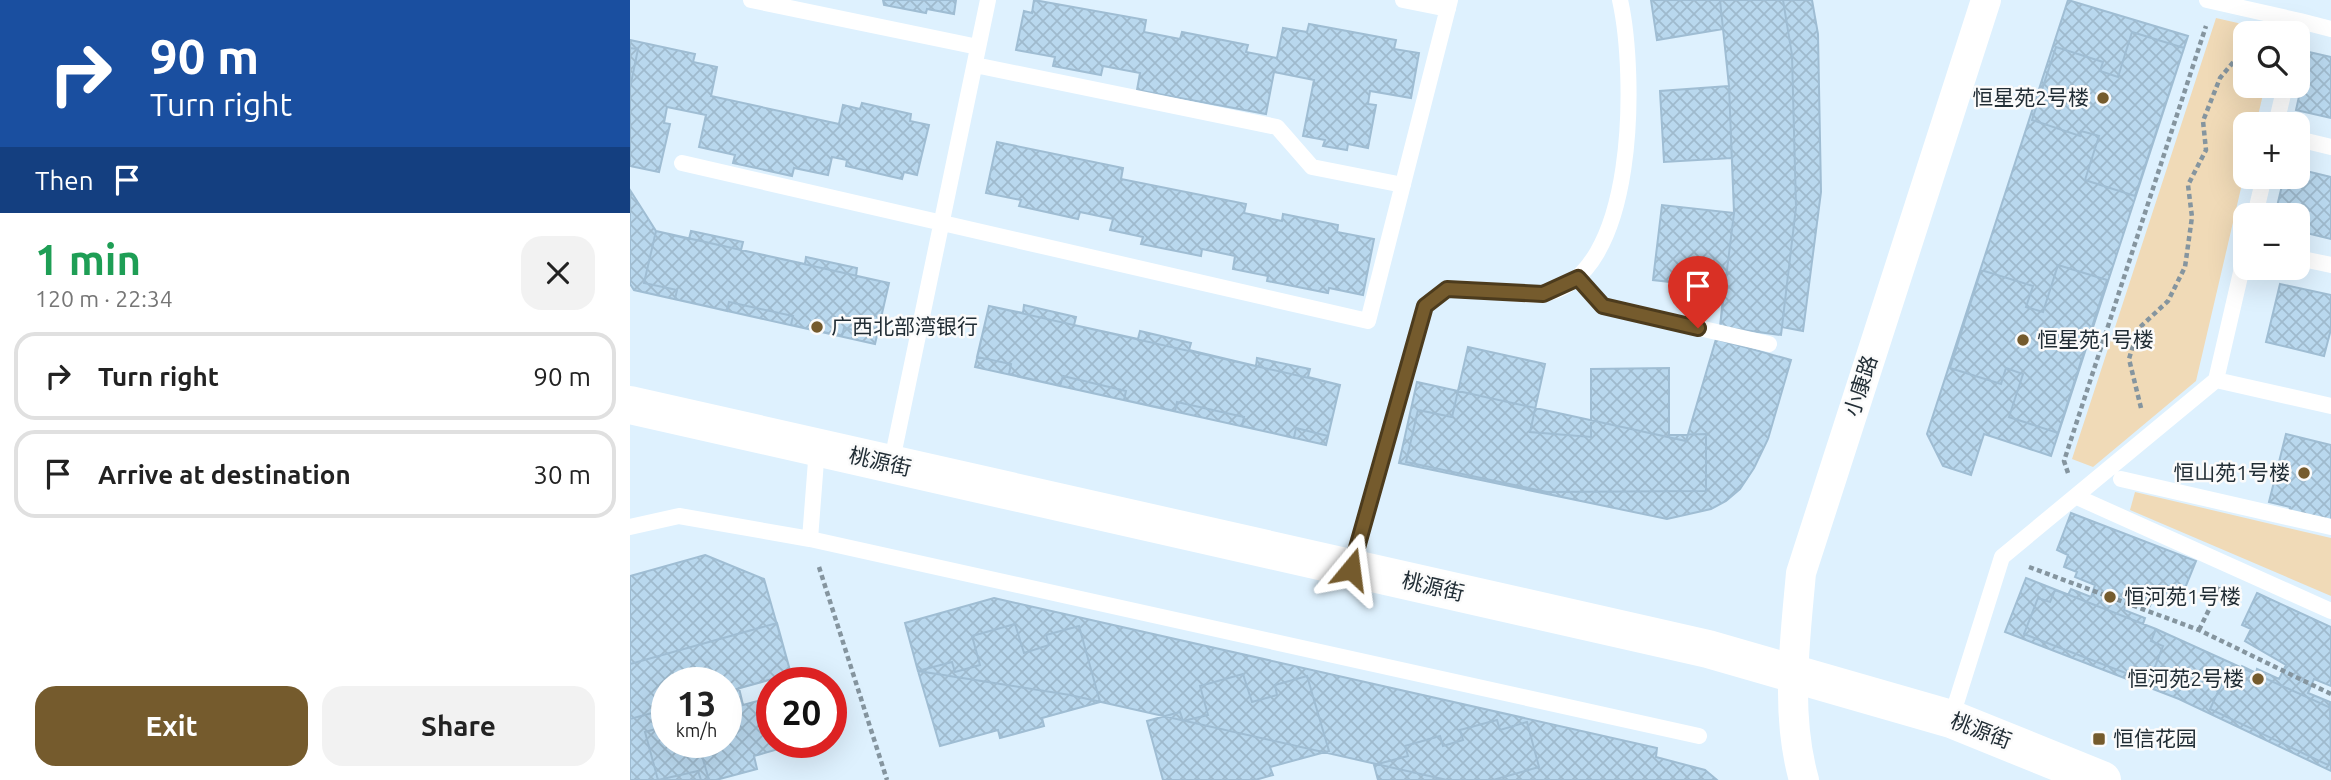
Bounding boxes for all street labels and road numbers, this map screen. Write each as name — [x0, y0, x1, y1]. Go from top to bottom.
street label: 小康路 — [1839, 352, 1881, 419]
street label: 桃源街 — [847, 442, 914, 480]
street label: 桃源街 — [1400, 567, 1467, 605]
street label: 桃源街 — [1948, 708, 2015, 753]

